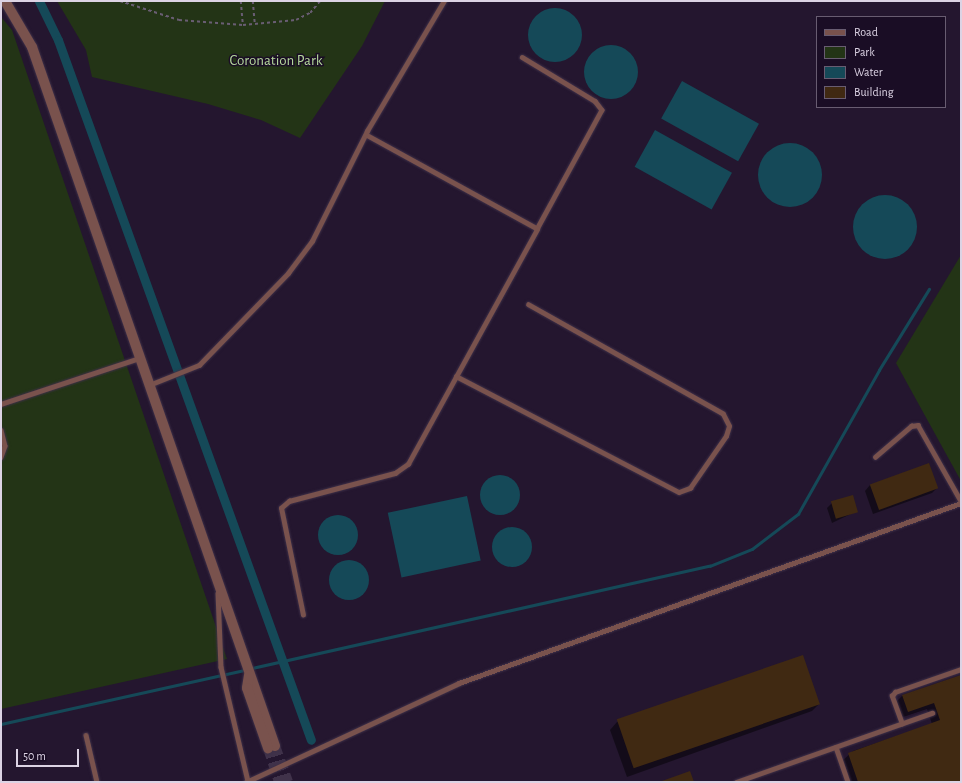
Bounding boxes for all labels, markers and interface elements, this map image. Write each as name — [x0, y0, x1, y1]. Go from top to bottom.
legend — [816, 16, 946, 108]
text: Road — [854, 26, 878, 38]
text: Park — [854, 46, 875, 58]
park label: Coronation Park — [229, 52, 323, 70]
text: Water — [854, 66, 883, 78]
text: Building — [854, 86, 894, 98]
scale bar — [18, 741, 81, 767]
text: 50 m — [23, 750, 46, 762]

